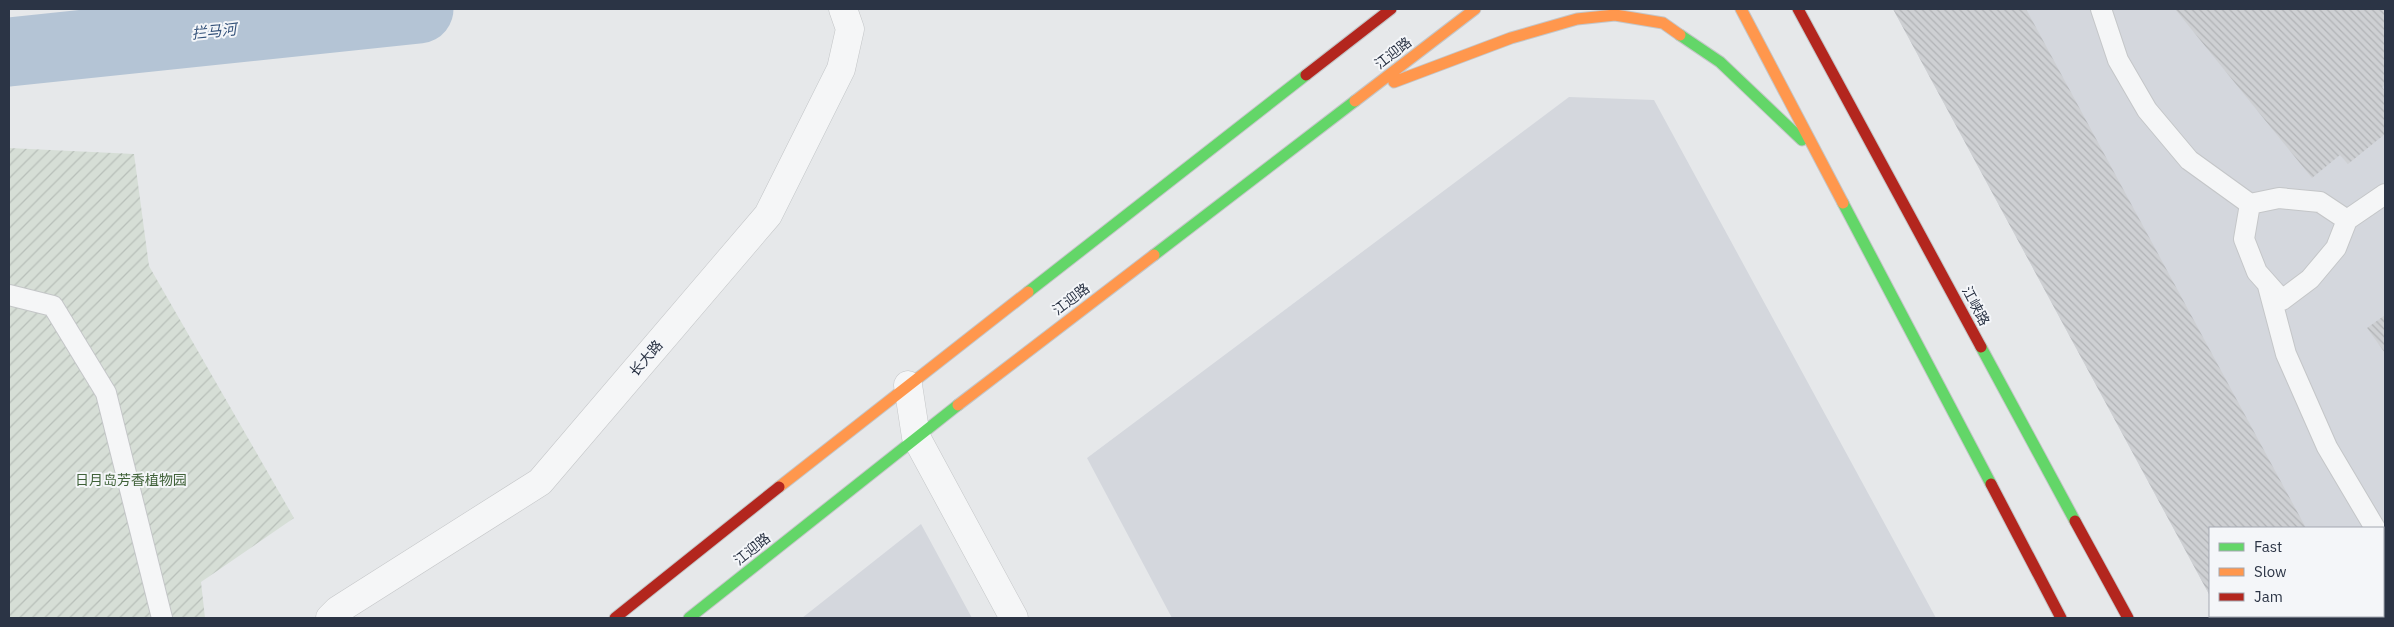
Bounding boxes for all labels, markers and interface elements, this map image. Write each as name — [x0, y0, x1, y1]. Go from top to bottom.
water label: 拦马河 — [191, 19, 240, 43]
street label: 江迎路 — [1371, 33, 1415, 73]
street label: 江迎路 — [1049, 279, 1093, 319]
street label: 江峡路 — [1958, 283, 1994, 329]
street label: 长大路 — [625, 336, 667, 380]
park label: 日月岛芳香植物园 — [75, 471, 187, 489]
legend — [2209, 527, 2384, 617]
street label: 江迎路 — [730, 529, 774, 569]
text: Fast — [2254, 537, 2282, 556]
text: Slow — [2254, 562, 2287, 581]
text: Jam — [2254, 587, 2283, 606]

